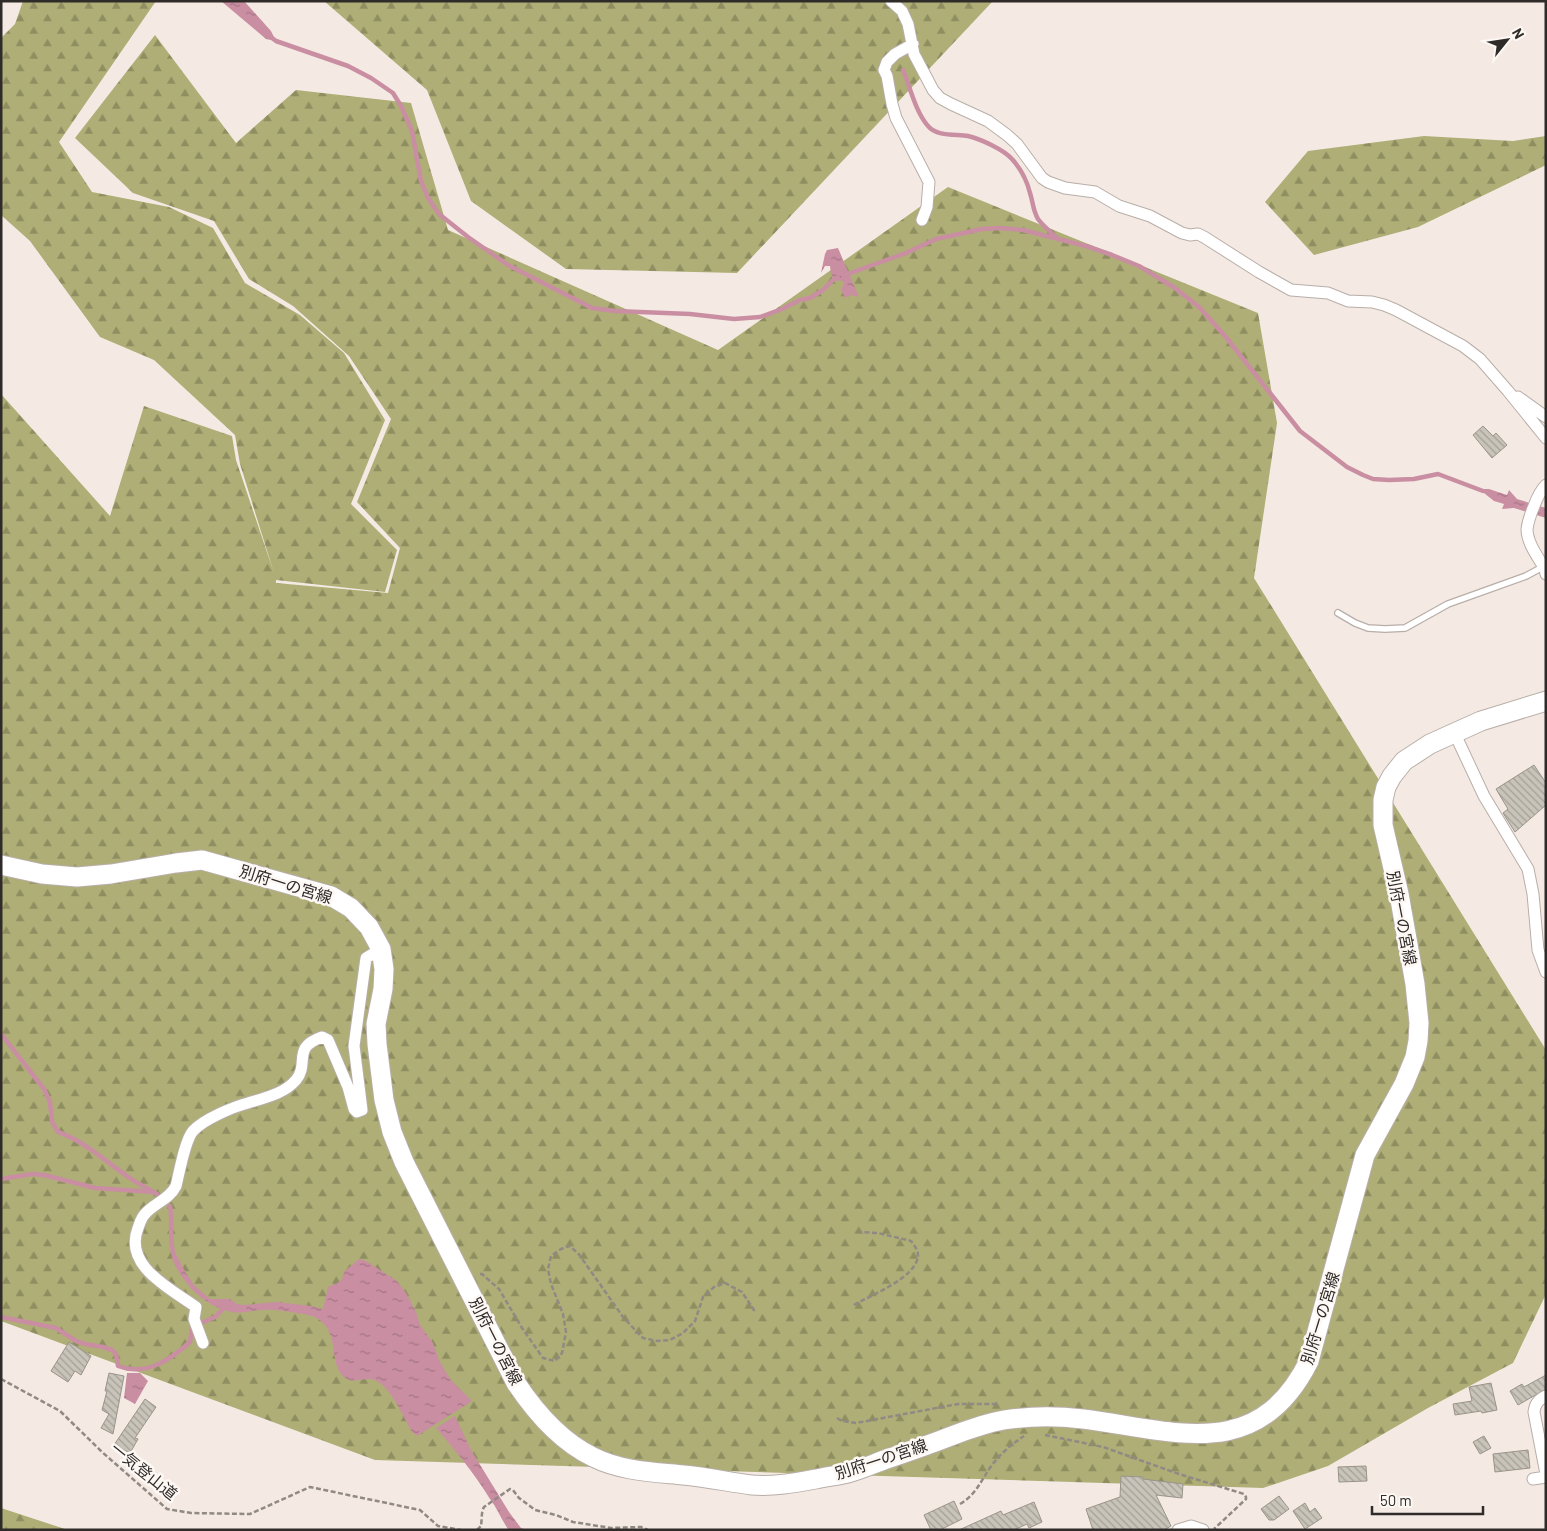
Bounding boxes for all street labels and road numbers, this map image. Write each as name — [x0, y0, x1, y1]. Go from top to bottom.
street label: 別府一の宮線 — [237, 860, 335, 907]
street label: 別府一の宮線 — [1384, 869, 1421, 967]
street label: 別府一の宮線 — [1296, 1269, 1343, 1367]
street label: 別府一の宮線 — [466, 1294, 527, 1388]
street label: 別府一の宮線 — [832, 1435, 929, 1482]
street label: 一気登山道 — [107, 1438, 181, 1503]

